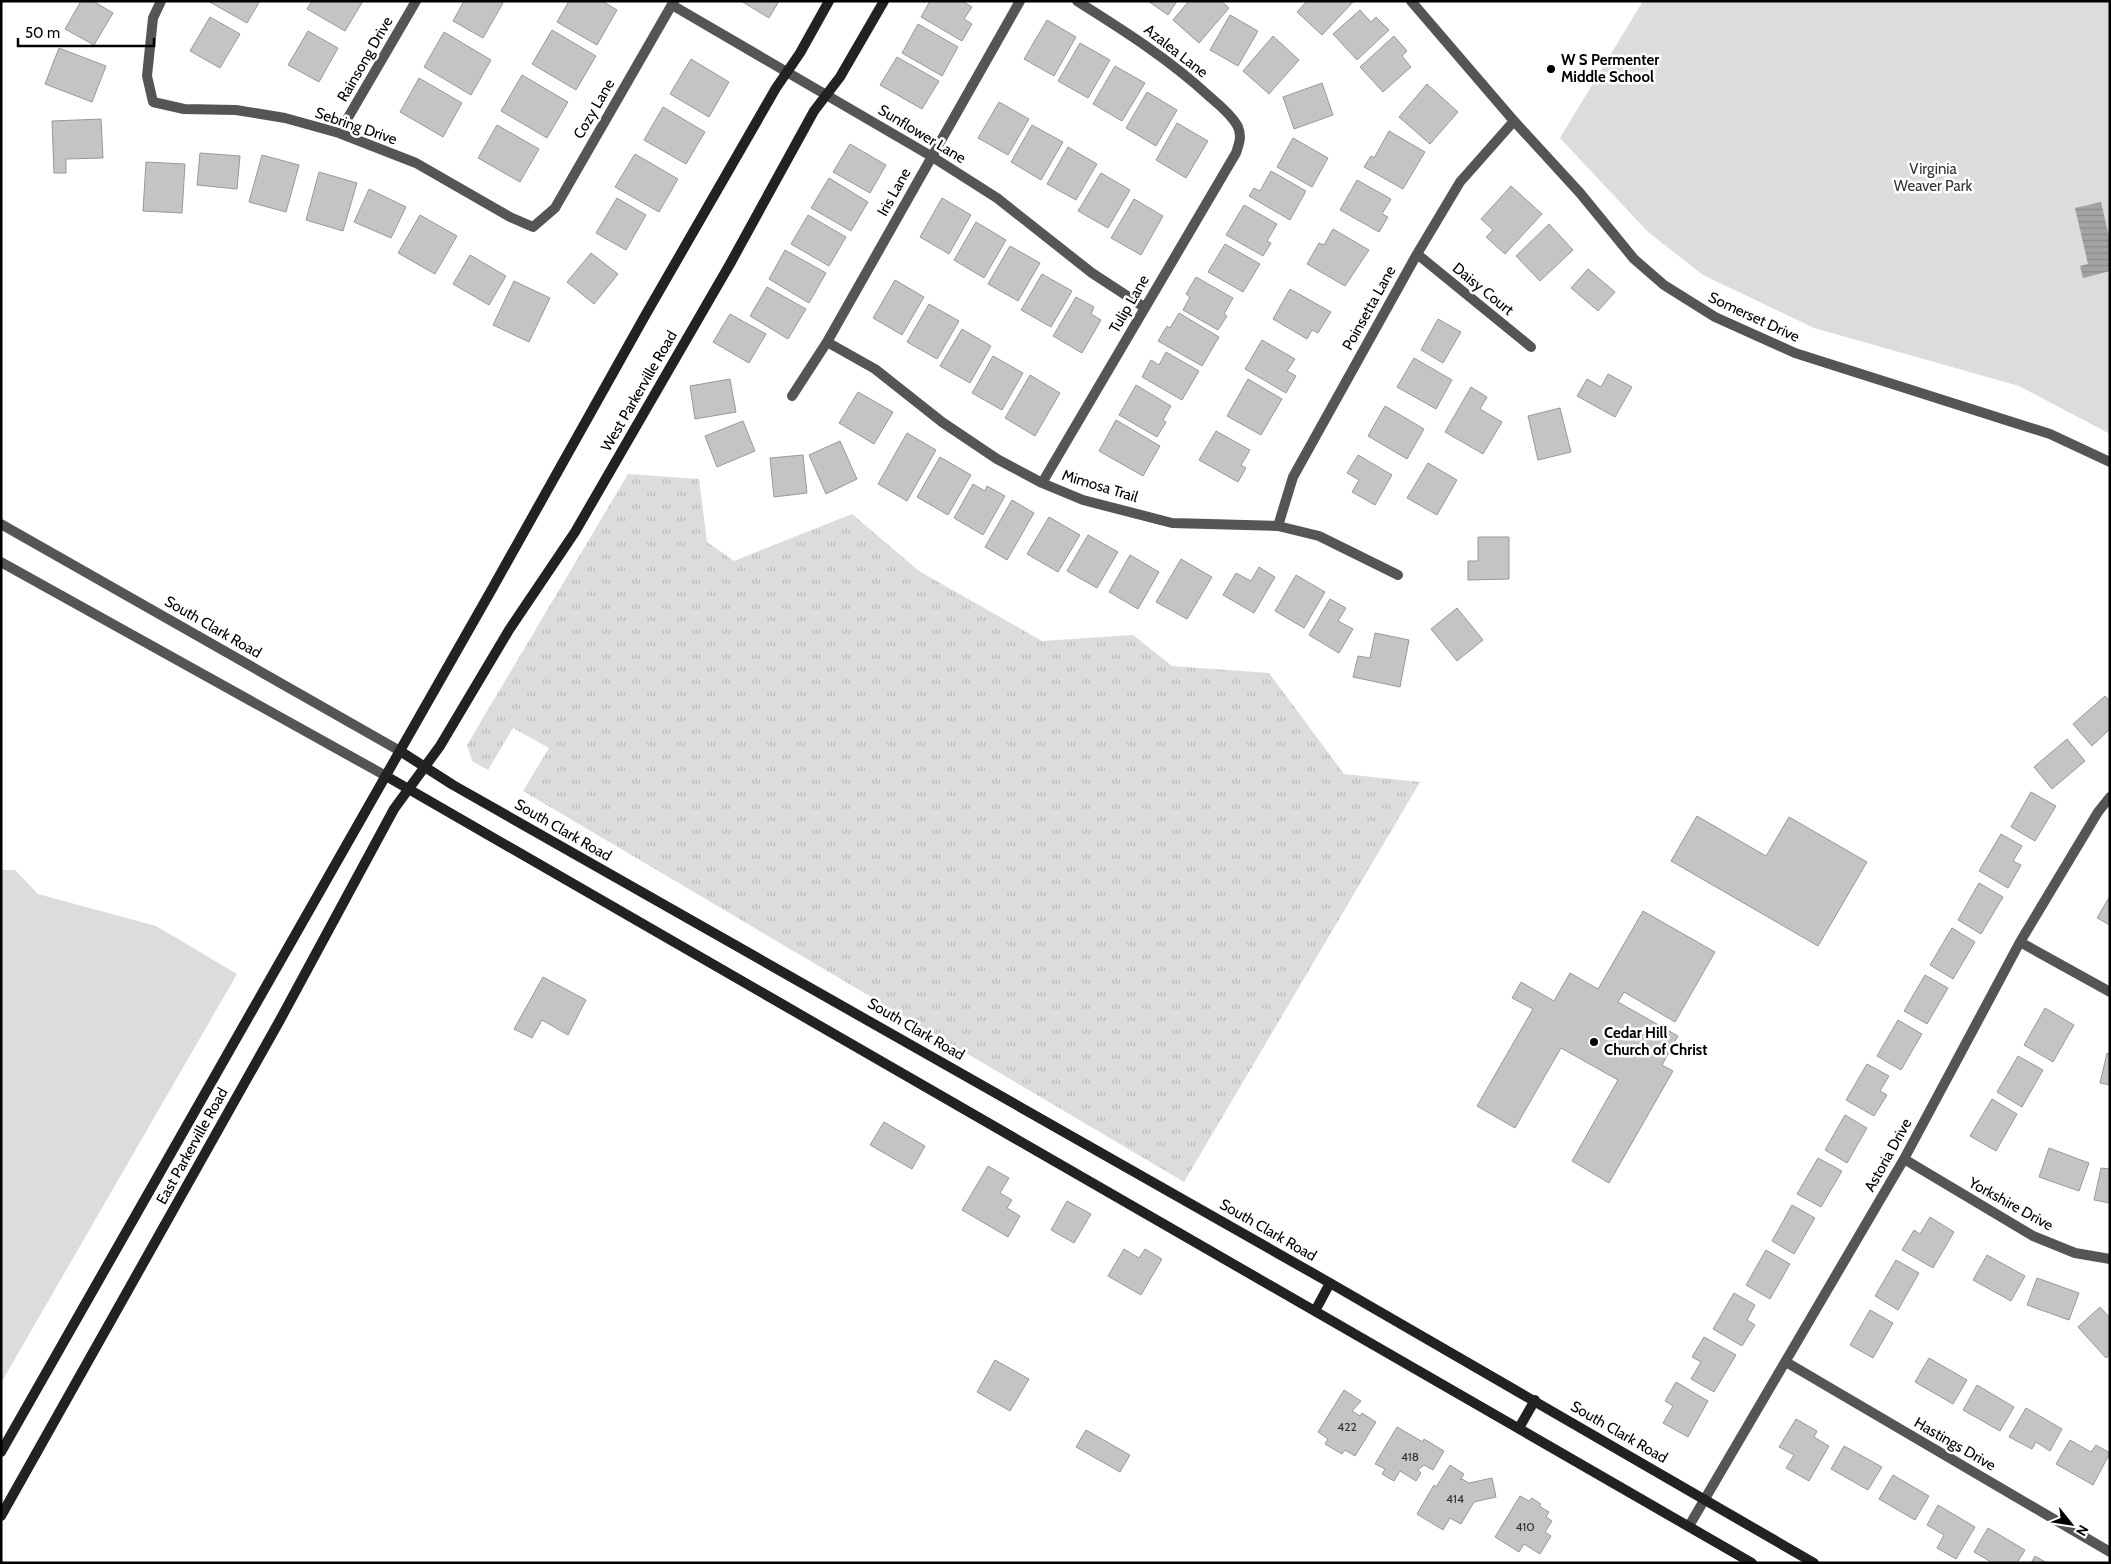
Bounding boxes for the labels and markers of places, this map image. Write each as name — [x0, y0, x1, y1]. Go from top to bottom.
place label: W S Permenter Middle School — [1561, 51, 1659, 86]
marker: W S Permenter Middle School — [1545, 63, 1557, 75]
place label: Cedar Hill Church of Christ — [1604, 1024, 1707, 1059]
marker: Cedar Hill Church of Christ — [1588, 1036, 1600, 1048]

